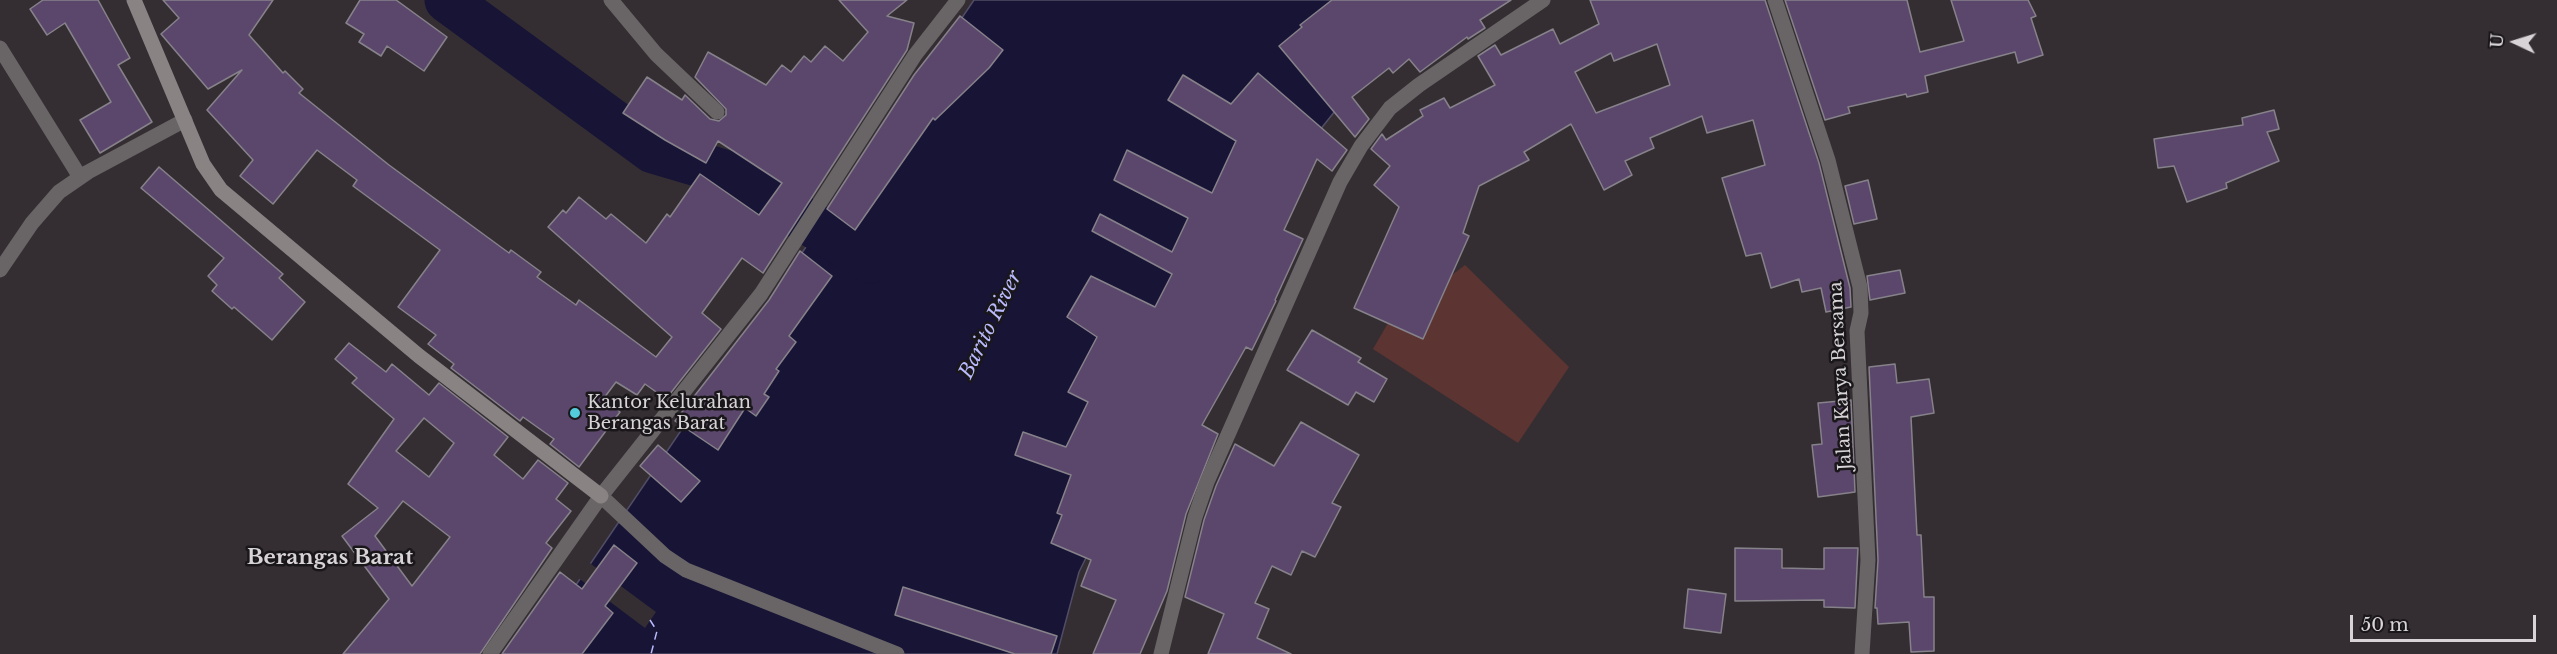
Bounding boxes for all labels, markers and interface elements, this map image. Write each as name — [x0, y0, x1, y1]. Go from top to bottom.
north arrow — [2485, 12, 2545, 72]
text: U — [2487, 33, 2508, 48]
water label: Barito River — [955, 267, 1027, 383]
street label: Jalan Karya Bersama — [1825, 281, 1857, 471]
place label: Kantor Kelurahan Berangas Barat — [587, 392, 751, 434]
marker: Kantor Kelurahan Berangas Barat — [568, 406, 582, 420]
district label: Berangas Barat — [247, 545, 413, 571]
scale bar — [2353, 603, 2539, 641]
text: 50 m — [2361, 614, 2409, 636]

